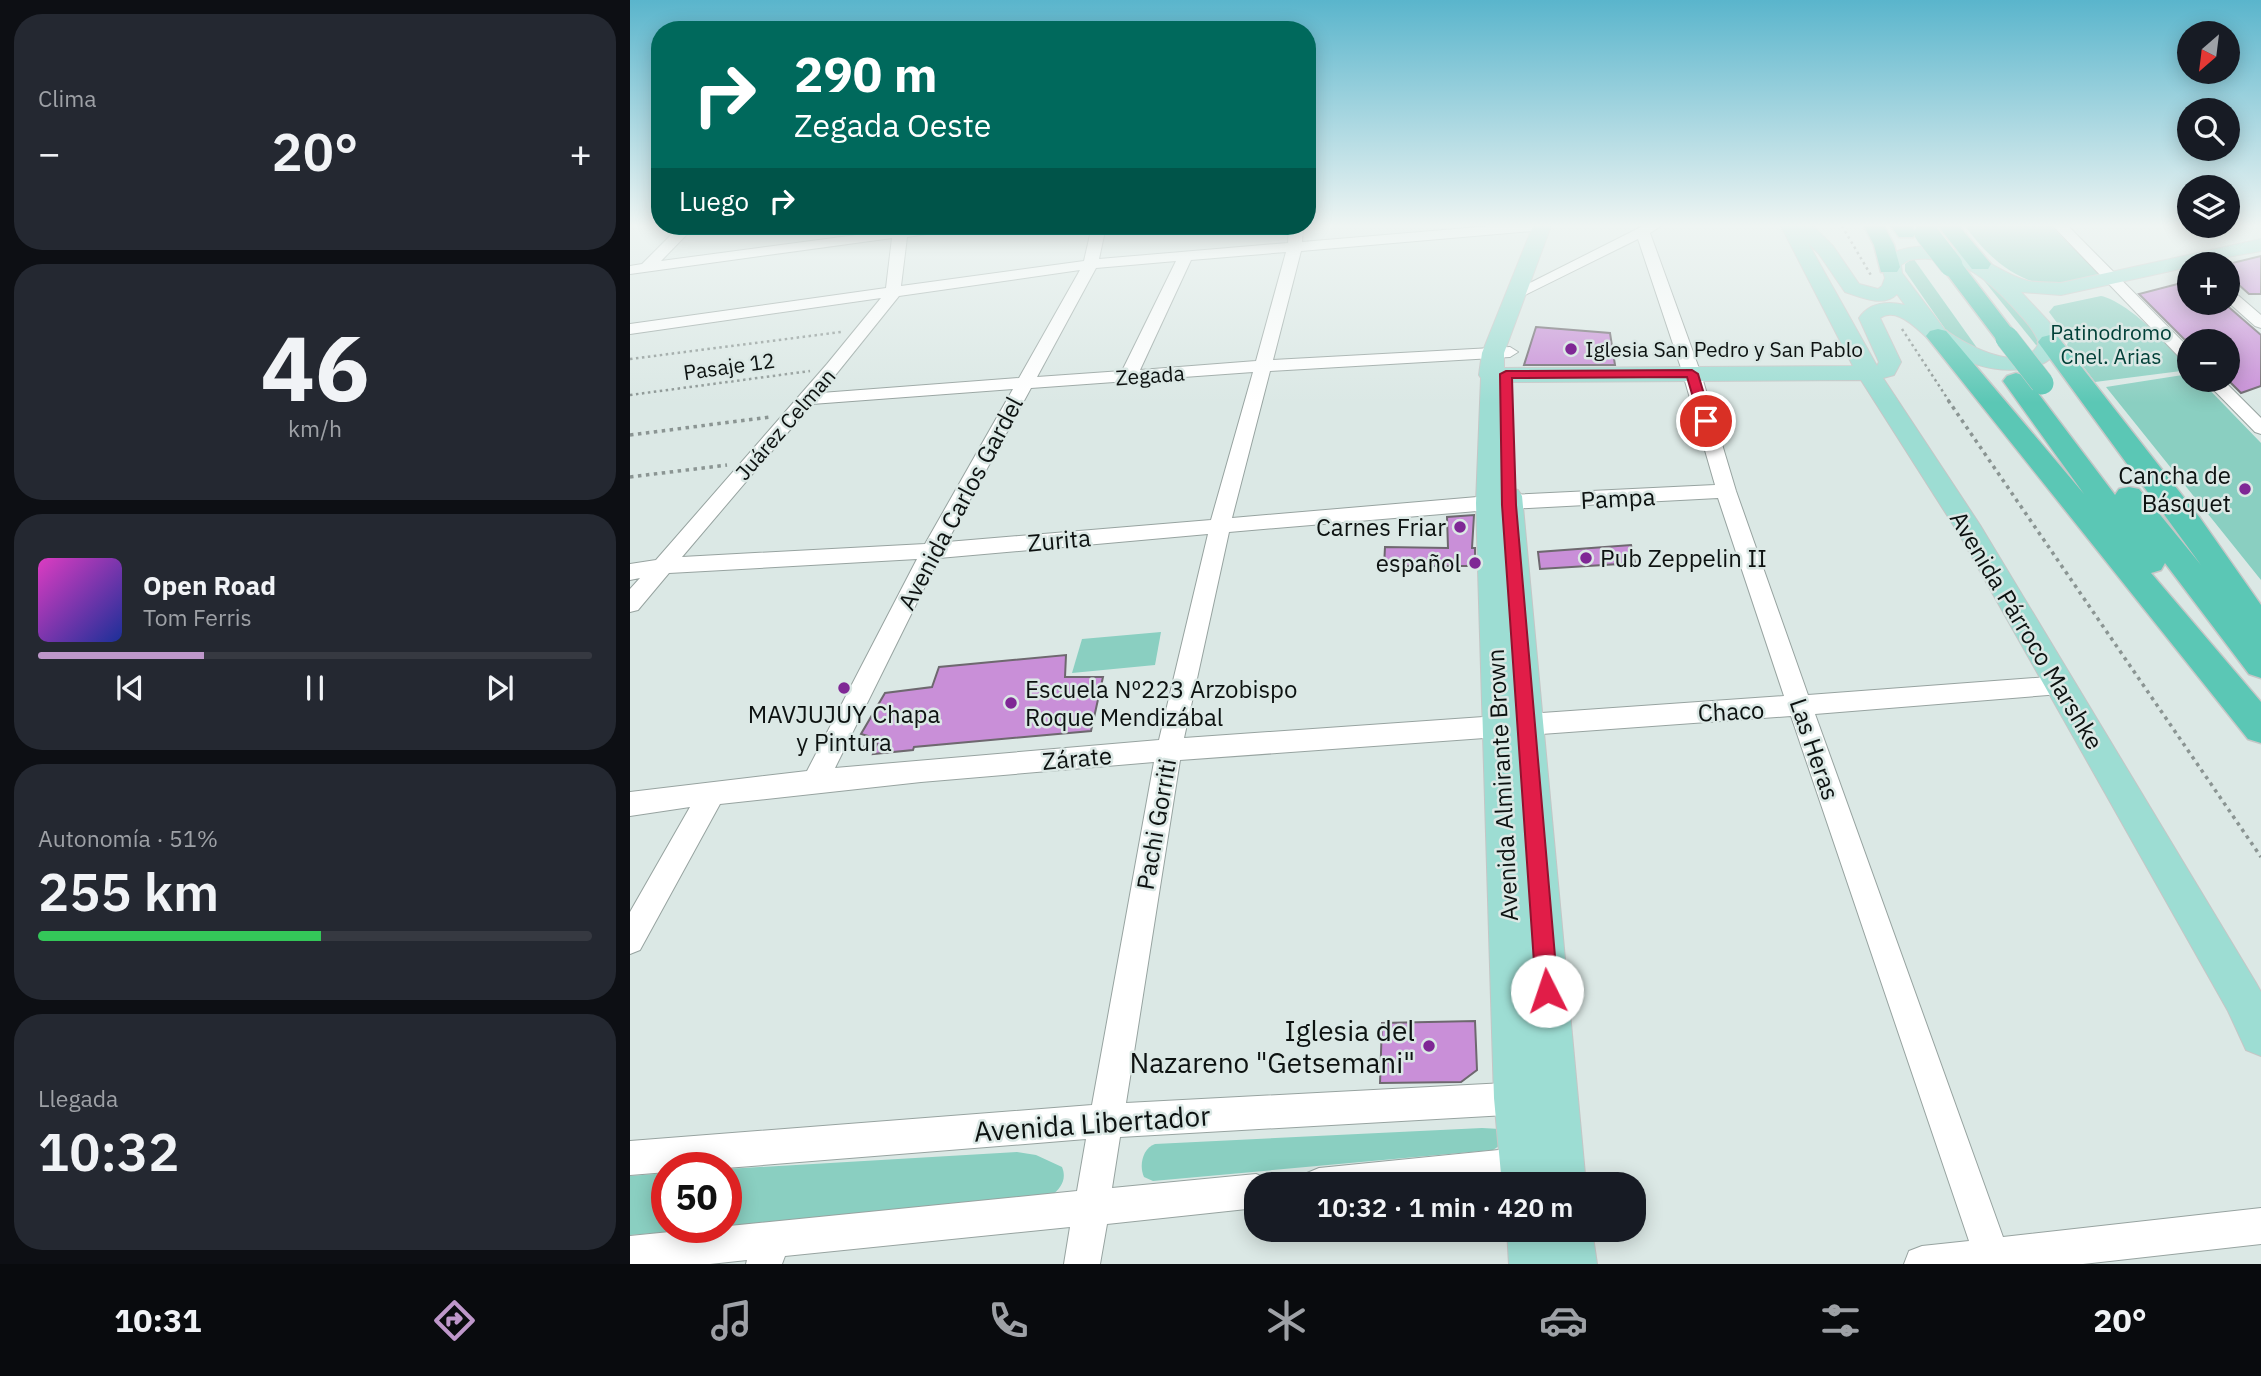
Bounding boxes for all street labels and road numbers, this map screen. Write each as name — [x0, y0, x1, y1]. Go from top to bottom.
street label: Pasaje 12 — [681, 346, 777, 386]
street label: Zegada — [1114, 359, 1186, 391]
street label: Juárez Celman — [729, 362, 841, 486]
street label: Avenida Carlos Gardel — [890, 391, 1030, 615]
street label: Pampa — [1580, 480, 1656, 516]
street label: Avenida Párroco Marshke — [1943, 505, 2111, 755]
street label: Zurita — [1026, 521, 1092, 559]
street label: Avenida Almirante Brown — [1479, 648, 1525, 922]
street label: Chaco — [1697, 693, 1765, 729]
street label: Las Heras — [1783, 694, 1847, 804]
street label: Zárate — [1041, 739, 1113, 777]
street label: Pachi Gorriti — [1129, 756, 1183, 892]
street label: Avenida Libertador — [972, 1096, 1212, 1150]

